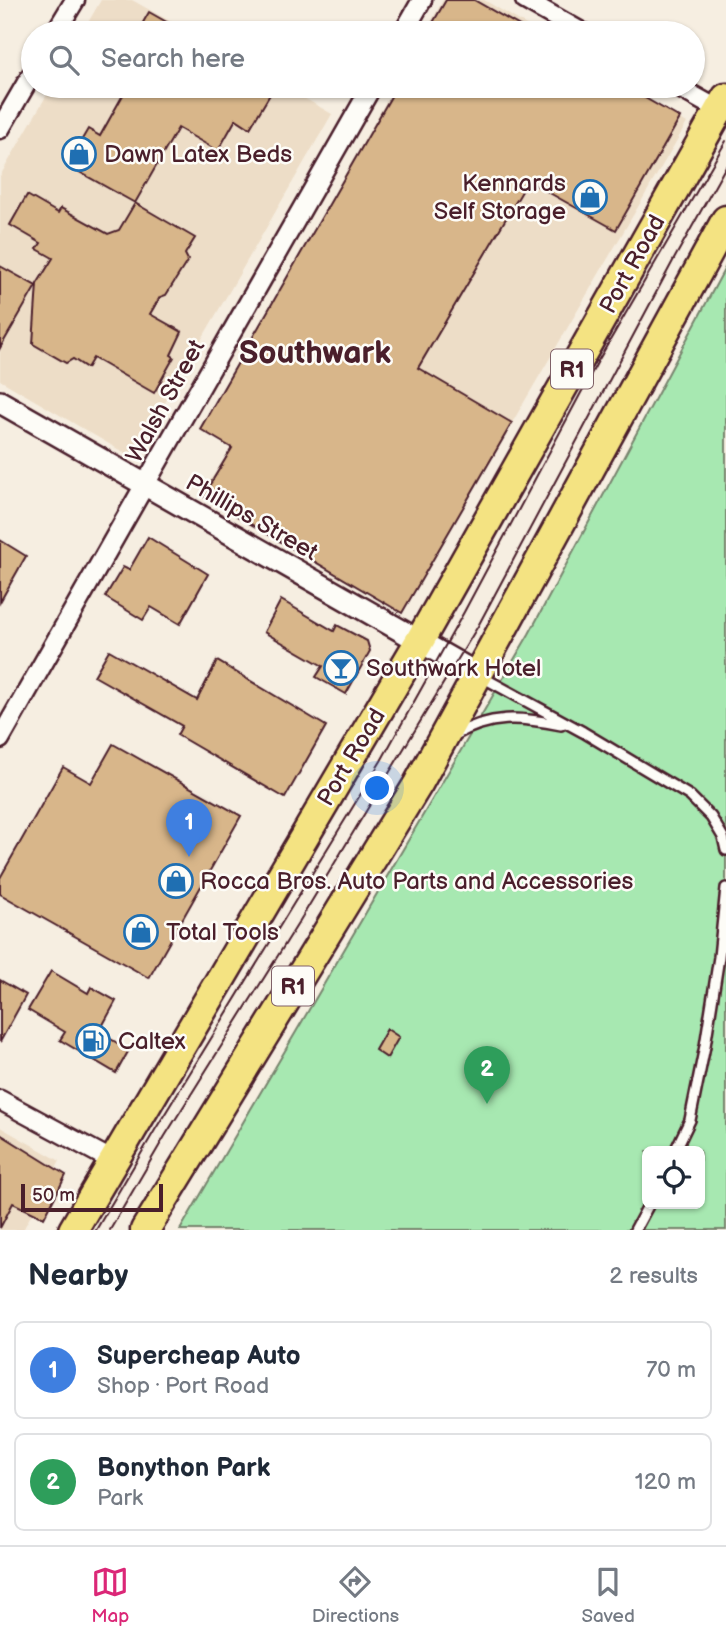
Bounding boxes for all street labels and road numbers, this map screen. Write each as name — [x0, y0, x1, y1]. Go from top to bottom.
street label: Port Road — [593, 210, 671, 319]
street label: Walsh Street — [120, 334, 212, 468]
road number: R1 — [551, 350, 593, 388]
street label: Phillips Street — [180, 468, 324, 567]
street label: Port Road — [311, 703, 392, 811]
road number: R1 — [272, 967, 314, 1006]

